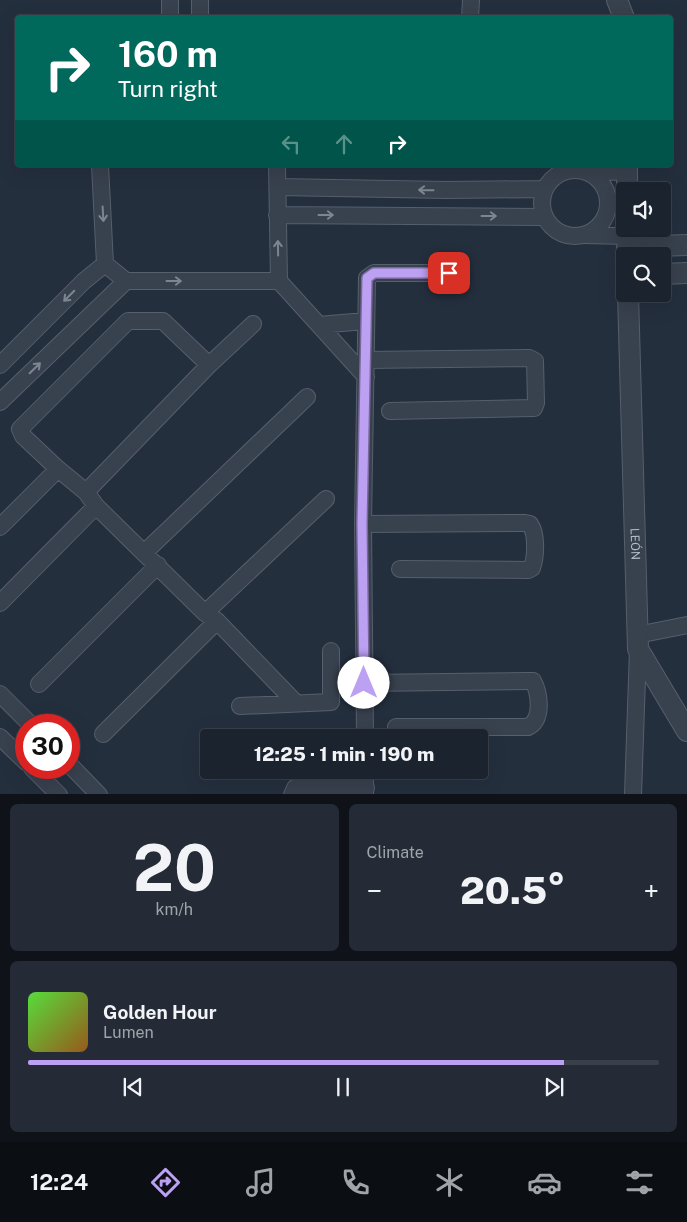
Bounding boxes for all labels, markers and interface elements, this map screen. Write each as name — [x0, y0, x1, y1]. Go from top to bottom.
text: 160 m — [118, 34, 218, 75]
icon: right — [35, 35, 100, 100]
text: Turn right — [118, 76, 218, 102]
icon: left — [277, 130, 305, 158]
icon: ahead — [330, 130, 358, 158]
icon: right — [383, 130, 411, 158]
map controls — [616, 182, 671, 302]
button: sound — [616, 182, 671, 237]
one-way arrow — [418, 185, 434, 195]
one-way arrow — [98, 205, 107, 221]
one-way arrow — [318, 210, 334, 220]
one-way arrow — [480, 211, 496, 221]
one-way arrow — [273, 240, 283, 256]
button: search — [616, 247, 671, 302]
pin — [428, 252, 470, 294]
icon: arrive — [435, 259, 463, 287]
one-way arrow — [166, 276, 182, 286]
one-way arrow — [63, 290, 75, 302]
one-way arrow — [29, 362, 41, 374]
street label: LEÓN — [628, 528, 642, 560]
position arrow — [337, 656, 389, 708]
speed limit sign: 30 — [15, 714, 80, 779]
text: 12:25 · 1 min · 190 m — [254, 743, 434, 765]
text: 20 — [133, 829, 216, 906]
text: Climate — [367, 843, 424, 862]
text: 20.5° — [460, 868, 565, 913]
text: − — [367, 874, 382, 907]
text: + — [643, 874, 659, 907]
text: km/h — [155, 900, 193, 919]
text: Golden Hour — [103, 1001, 217, 1023]
text: Lumen — [103, 1023, 154, 1042]
icon: previous — [119, 1073, 147, 1101]
icon: pause — [329, 1073, 357, 1101]
icon: next — [540, 1073, 568, 1101]
icon: directions — [148, 1165, 183, 1200]
icon: music — [243, 1165, 278, 1200]
icon: phone — [338, 1165, 373, 1200]
icon: climate — [432, 1165, 467, 1200]
icon: car — [527, 1165, 562, 1200]
icon: filters — [622, 1165, 657, 1200]
text: 12:24 — [30, 1169, 88, 1195]

